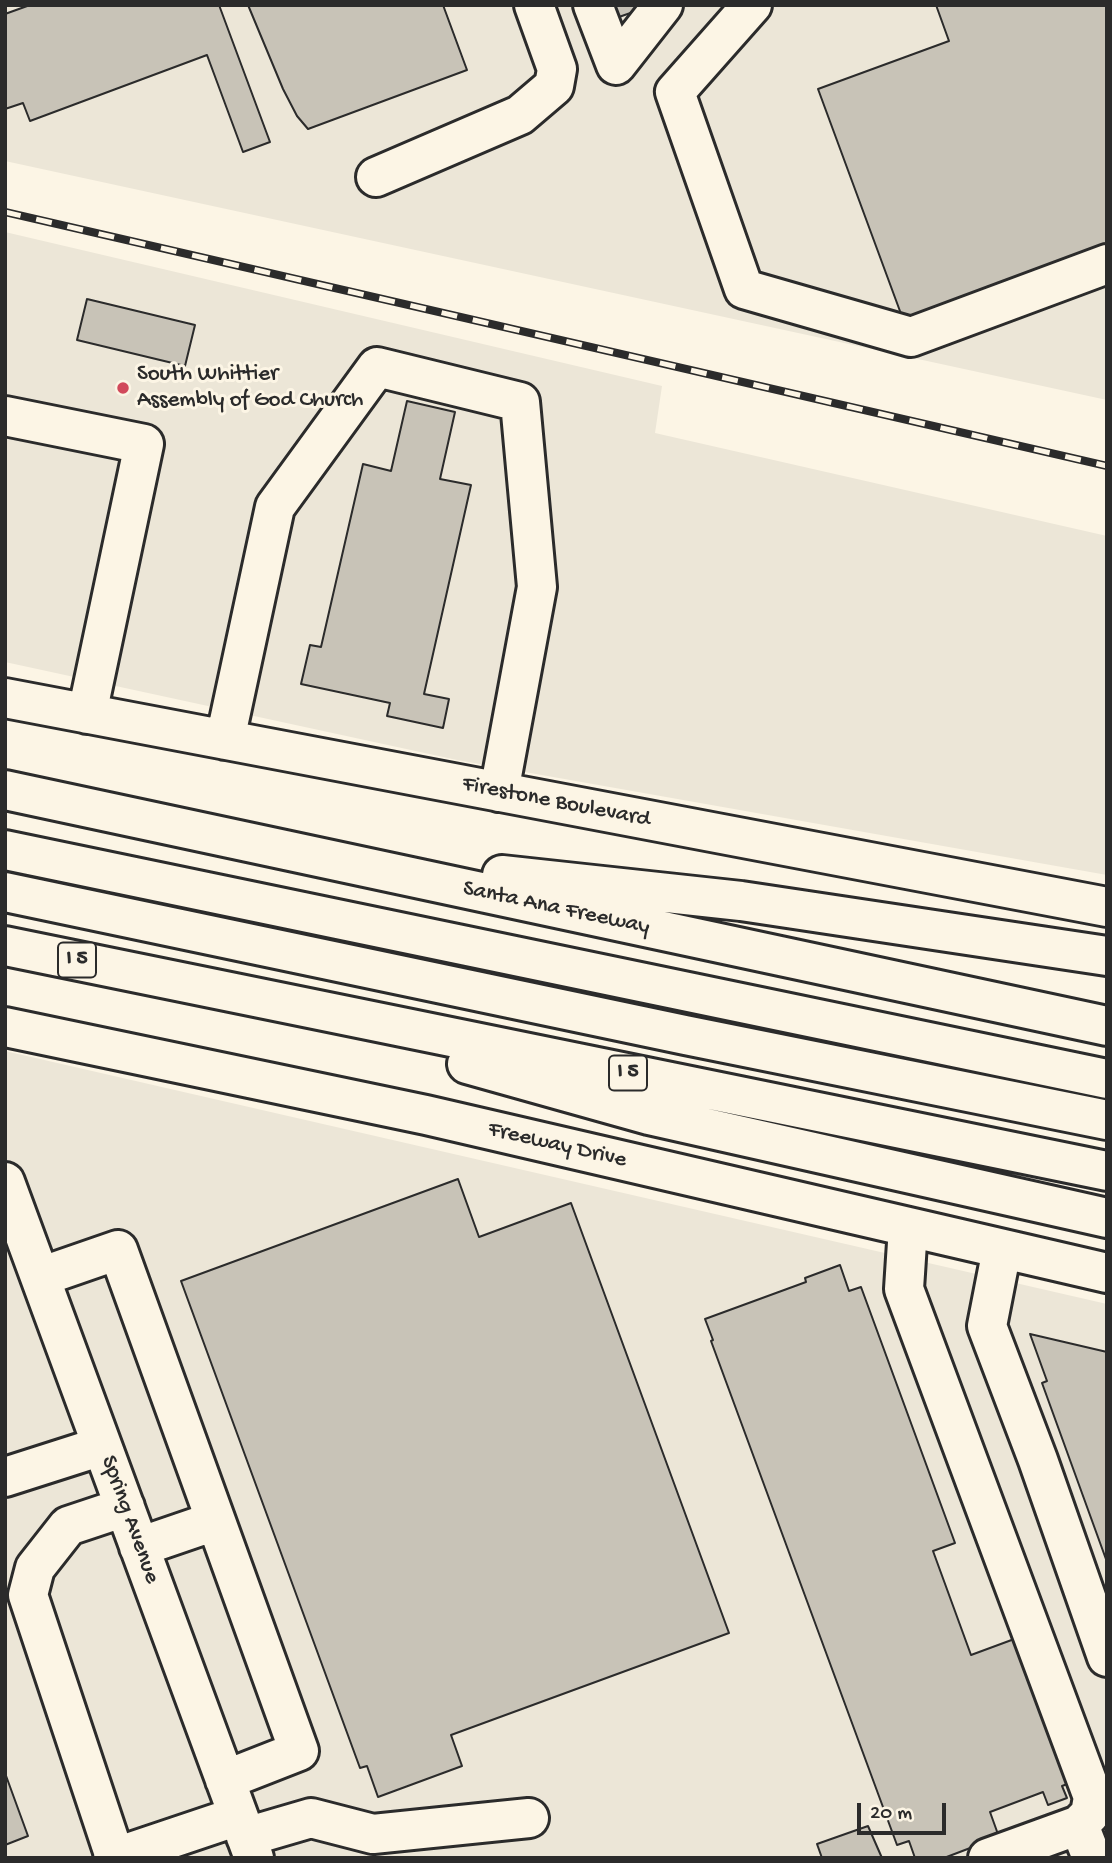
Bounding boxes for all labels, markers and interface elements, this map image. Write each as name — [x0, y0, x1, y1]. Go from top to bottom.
place label: South Whittier Assembly of God Church — [137, 361, 363, 415]
marker: South Whittier Assembly of God Church — [115, 380, 131, 396]
street label: Firestone Boulevard — [460, 771, 652, 835]
street label: Santa Ana Freeway — [460, 876, 652, 942]
road number: I 5 — [58, 942, 96, 978]
road number: I 5 — [609, 1056, 647, 1090]
street label: Freeway Drive — [485, 1117, 629, 1175]
street label: Spring Avenue — [93, 1452, 165, 1588]
scale bar — [860, 1790, 949, 1834]
text: 20 m — [870, 1802, 912, 1827]

